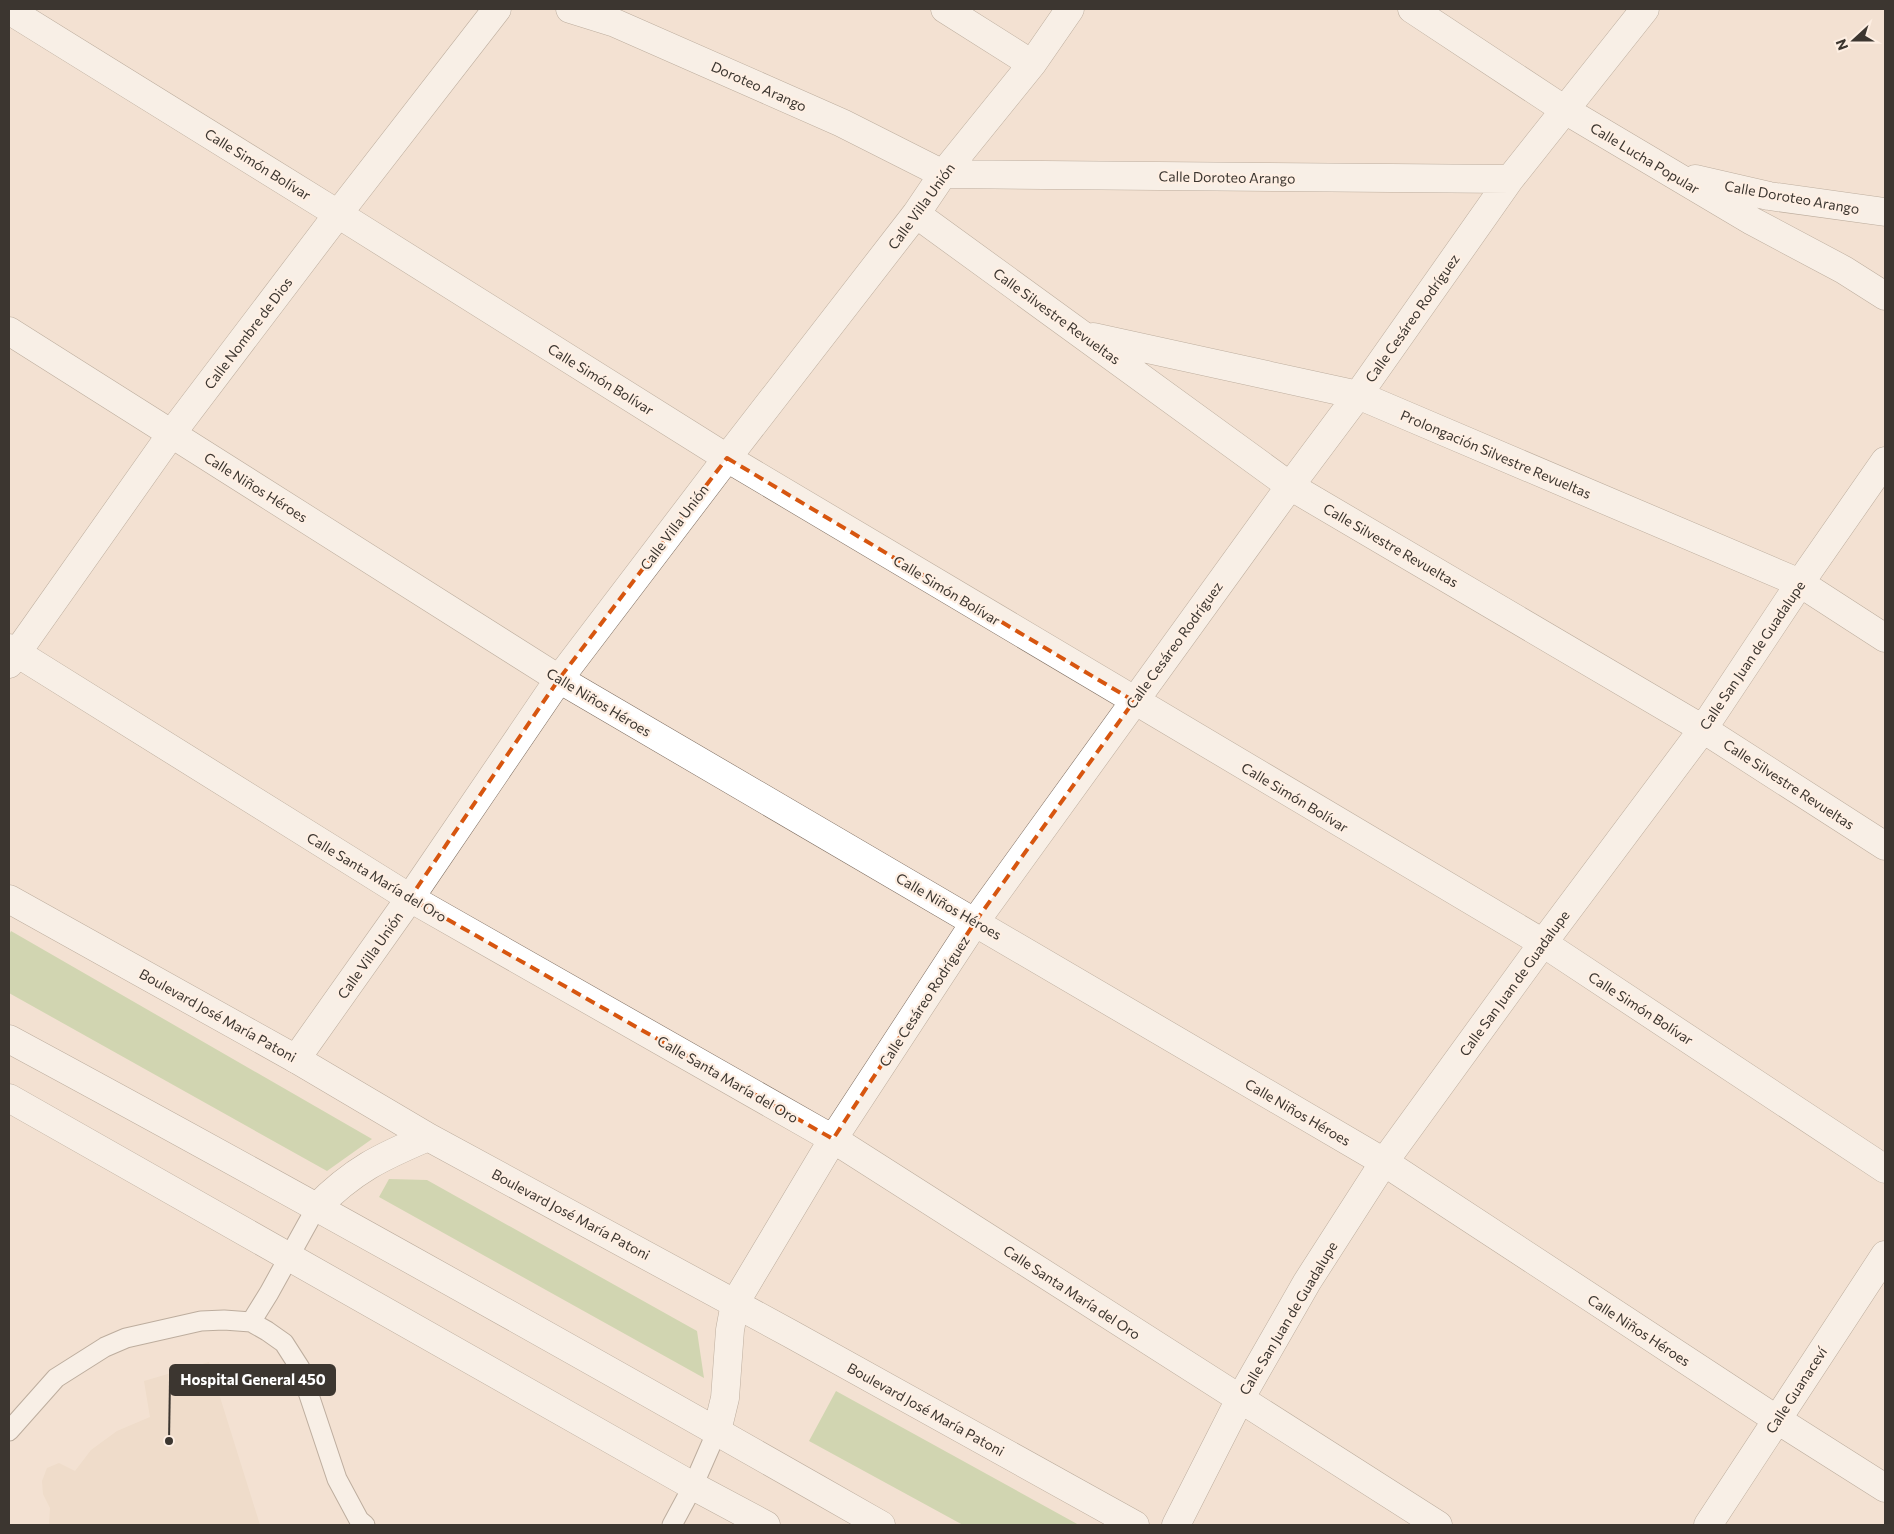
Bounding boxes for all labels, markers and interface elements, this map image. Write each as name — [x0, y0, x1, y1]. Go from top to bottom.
north arrow — [1829, 15, 1879, 65]
text: N — [1832, 37, 1851, 53]
street label: Doroteo Arango — [709, 57, 809, 115]
street label: Calle Lucha Popular — [1587, 119, 1703, 198]
street label: Calle Simón Bolívar — [202, 125, 314, 204]
street label: Calle Villa Unión — [884, 159, 958, 253]
street label: Calle Doroteo Arango — [1158, 167, 1296, 187]
street label: Calle Doroteo Arango — [1723, 177, 1861, 217]
street label: Calle Cesáreo Rodríguez — [1361, 251, 1463, 385]
street label: Calle Silvestre Revueltas — [990, 264, 1124, 368]
street label: Calle Nombre de Dios — [200, 274, 296, 392]
street label: Calle Simón Bolívar — [545, 340, 657, 419]
street label: Prolongación Silvestre Revueltas — [1398, 406, 1594, 502]
street label: Calle Niños Héroes — [201, 448, 311, 526]
street label: Calle Villa Unión — [636, 481, 712, 573]
street label: Calle Silvestre Revueltas — [1321, 499, 1461, 591]
street label: Calle Simón Bolívar — [890, 551, 1004, 629]
street label: Calle San Juan de Guadalupe — [1696, 577, 1808, 733]
street label: Calle Cesáreo Rodríguez — [1122, 578, 1226, 712]
street label: Calle Niños Héroes — [544, 664, 654, 740]
street label: Calle Silvestre Revueltas — [1720, 735, 1858, 833]
street label: Calle Simón Bolívar — [1238, 758, 1352, 836]
street label: Calle Santa María del Oro — [304, 829, 450, 925]
street label: Calle Niños Héroes — [893, 869, 1005, 943]
street label: Calle San Juan de Guadalupe — [1455, 907, 1573, 1059]
street label: Calle Villa Unión — [334, 908, 406, 1002]
street label: Calle Cesáreo Rodríguez — [875, 932, 973, 1070]
street label: Boulevard José María Patoni — [137, 965, 299, 1065]
street label: Calle Simón Bolívar — [1585, 968, 1697, 1048]
street label: Calle Santa María del Oro — [654, 1032, 802, 1126]
street label: Calle Niños Héroes — [1242, 1075, 1354, 1149]
street label: Boulevard José María Patoni — [489, 1165, 653, 1263]
street label: Calle San Juan de Guadalupe — [1235, 1238, 1341, 1398]
street label: Calle Santa María del Oro — [1000, 1241, 1144, 1343]
street label: Calle Niños Héroes — [1585, 1290, 1693, 1370]
street label: Calle Guanaceví — [1762, 1343, 1831, 1436]
street label: Boulevard José María Patoni — [845, 1359, 1007, 1459]
callout: Hospital General 450 — [170, 1365, 335, 1395]
text: Hospital General 450 — [180, 1370, 326, 1388]

